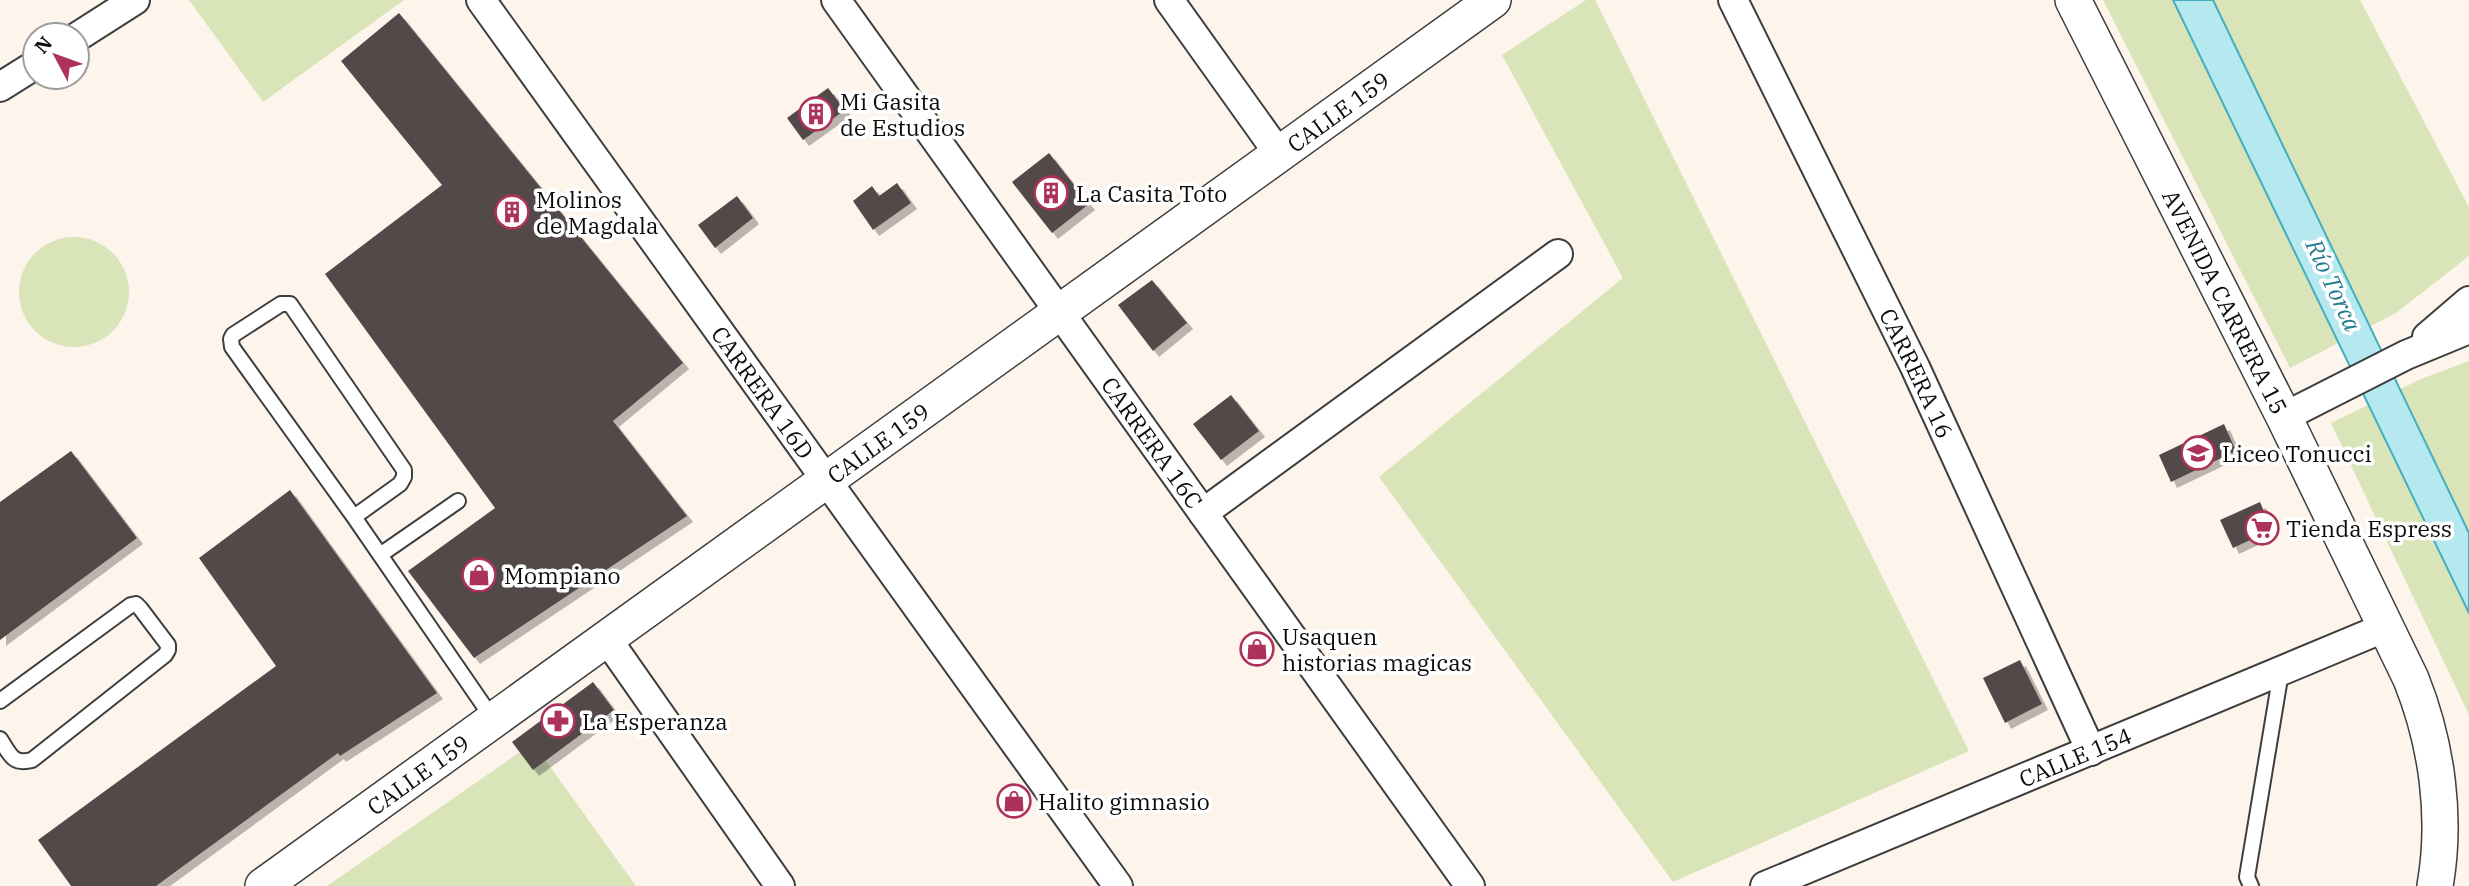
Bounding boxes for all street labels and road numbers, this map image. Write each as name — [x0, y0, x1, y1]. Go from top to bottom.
street label: CALLE 159 — [1281, 65, 1395, 159]
street label: AVENIDA CARRERA 15 — [2156, 184, 2295, 419]
street label: CARRERA 16 — [1873, 303, 1961, 443]
street label: CARRERA 16D — [705, 320, 821, 465]
street label: CARRERA 16C — [1095, 370, 1210, 514]
street label: CALLE 159 — [821, 396, 935, 490]
street label: CALLE 154 — [2014, 720, 2136, 793]
street label: CALLE 159 — [361, 727, 475, 821]

